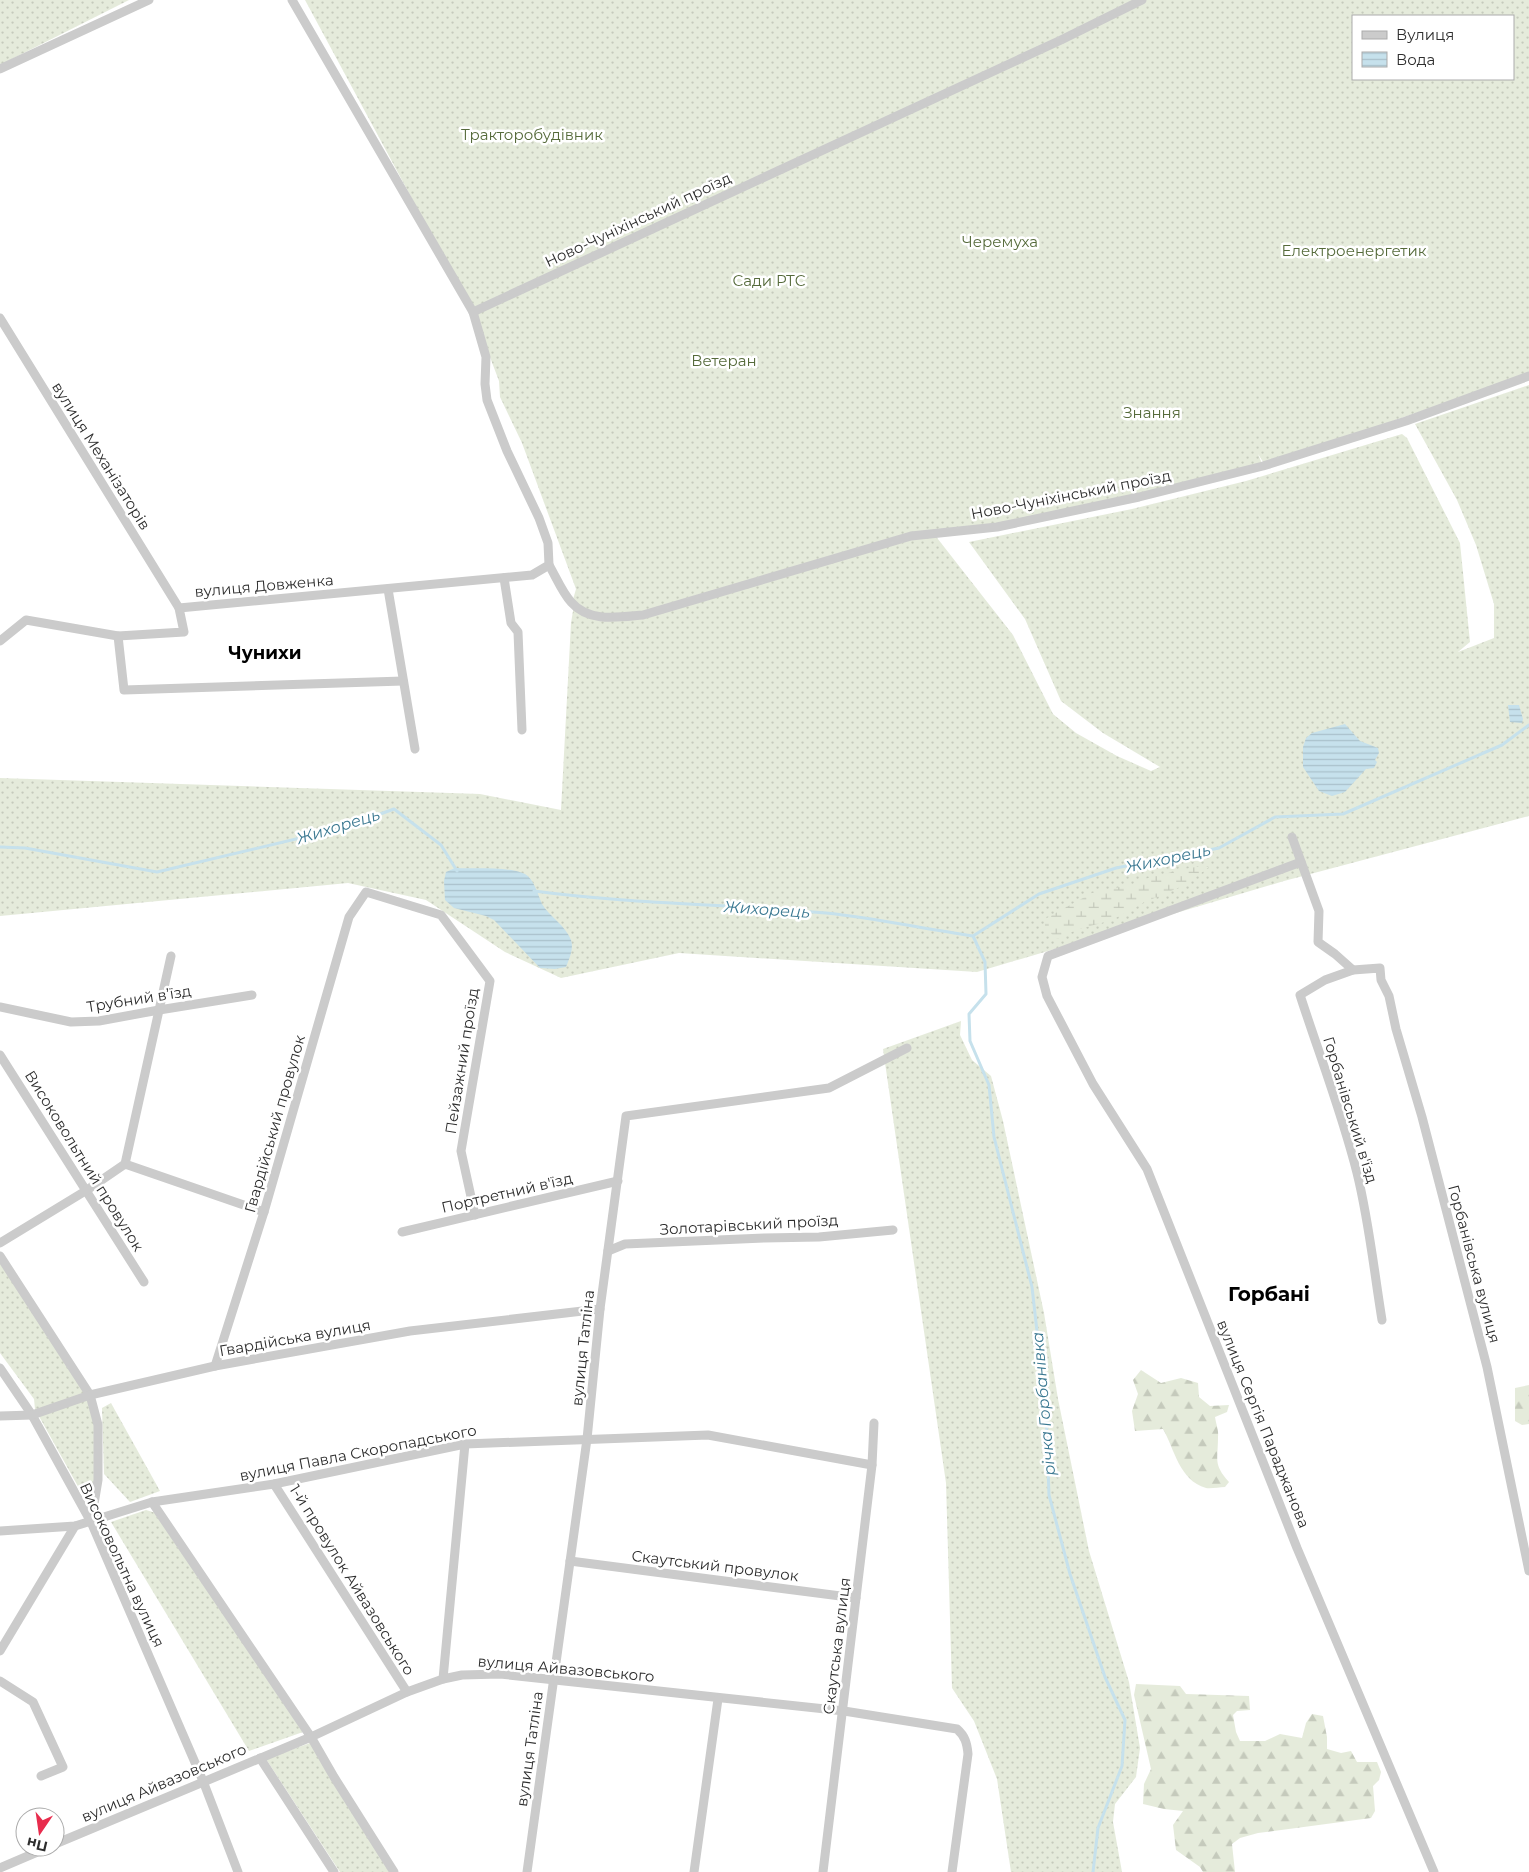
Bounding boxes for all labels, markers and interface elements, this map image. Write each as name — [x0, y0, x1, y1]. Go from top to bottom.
legend — [1352, 15, 1514, 80]
text: Вулиця — [1396, 25, 1454, 44]
text: Вода — [1396, 50, 1435, 69]
park label: Тракторобудівник — [461, 125, 603, 144]
street label: Ново-Чуніхінський проїзд — [542, 168, 734, 271]
park label: Черемуха — [962, 232, 1038, 251]
park label: Електроенергетик — [1282, 241, 1427, 260]
park label: Сади РТС — [733, 271, 806, 290]
park label: Ветеран — [691, 351, 757, 370]
street label: вулиця Механізаторів — [48, 378, 155, 533]
park label: Знання — [1123, 403, 1181, 422]
street label: Ново-Чуніхінський проїзд — [969, 466, 1173, 523]
street label: вулиця Довженка — [194, 570, 334, 601]
district label: Чунихи — [229, 642, 301, 664]
water label: Жихорець — [293, 805, 382, 848]
water label: Жихорець — [1123, 840, 1212, 877]
water label: Жихорець — [722, 897, 811, 922]
street label: Трубний в’їзд — [85, 981, 193, 1016]
street label: Пейзажний проїзд — [441, 986, 482, 1135]
street label: Гвардійський провулок — [240, 1033, 309, 1215]
street label: Горбанівський в'їзд — [1319, 1034, 1382, 1186]
street label: Високовольтний провулок — [21, 1067, 148, 1255]
street label: Портретний в'їзд — [439, 1168, 575, 1217]
street label: Горбанівська вулиця — [1444, 1183, 1505, 1345]
street label: Золотарівський проїзд — [659, 1210, 839, 1239]
district label: Горбані — [1228, 1282, 1310, 1306]
street label: вулиця Татліна — [567, 1289, 598, 1407]
street label: Гвардійська вулиця — [218, 1315, 372, 1360]
street label: вулиця Сергія Параджанова — [1213, 1317, 1314, 1531]
water label: річка Горбанівка — [1028, 1331, 1059, 1477]
street label: вулиця Павла Скоропадського — [238, 1420, 478, 1485]
street label: Високовольтна вулиця — [76, 1479, 169, 1650]
street label: 1-й провулок Айвазовського — [286, 1481, 419, 1679]
street label: Скаутський провулок — [630, 1546, 800, 1585]
street label: Скаутська вулиця — [819, 1576, 854, 1715]
street label: вулиця Айвазовського — [477, 1651, 655, 1686]
street label: вулиця Татліна — [512, 1690, 547, 1808]
street label: вулиця Айвазовського — [78, 1739, 249, 1826]
north arrow — [15, 1807, 65, 1857]
text: Пн — [25, 1834, 49, 1856]

